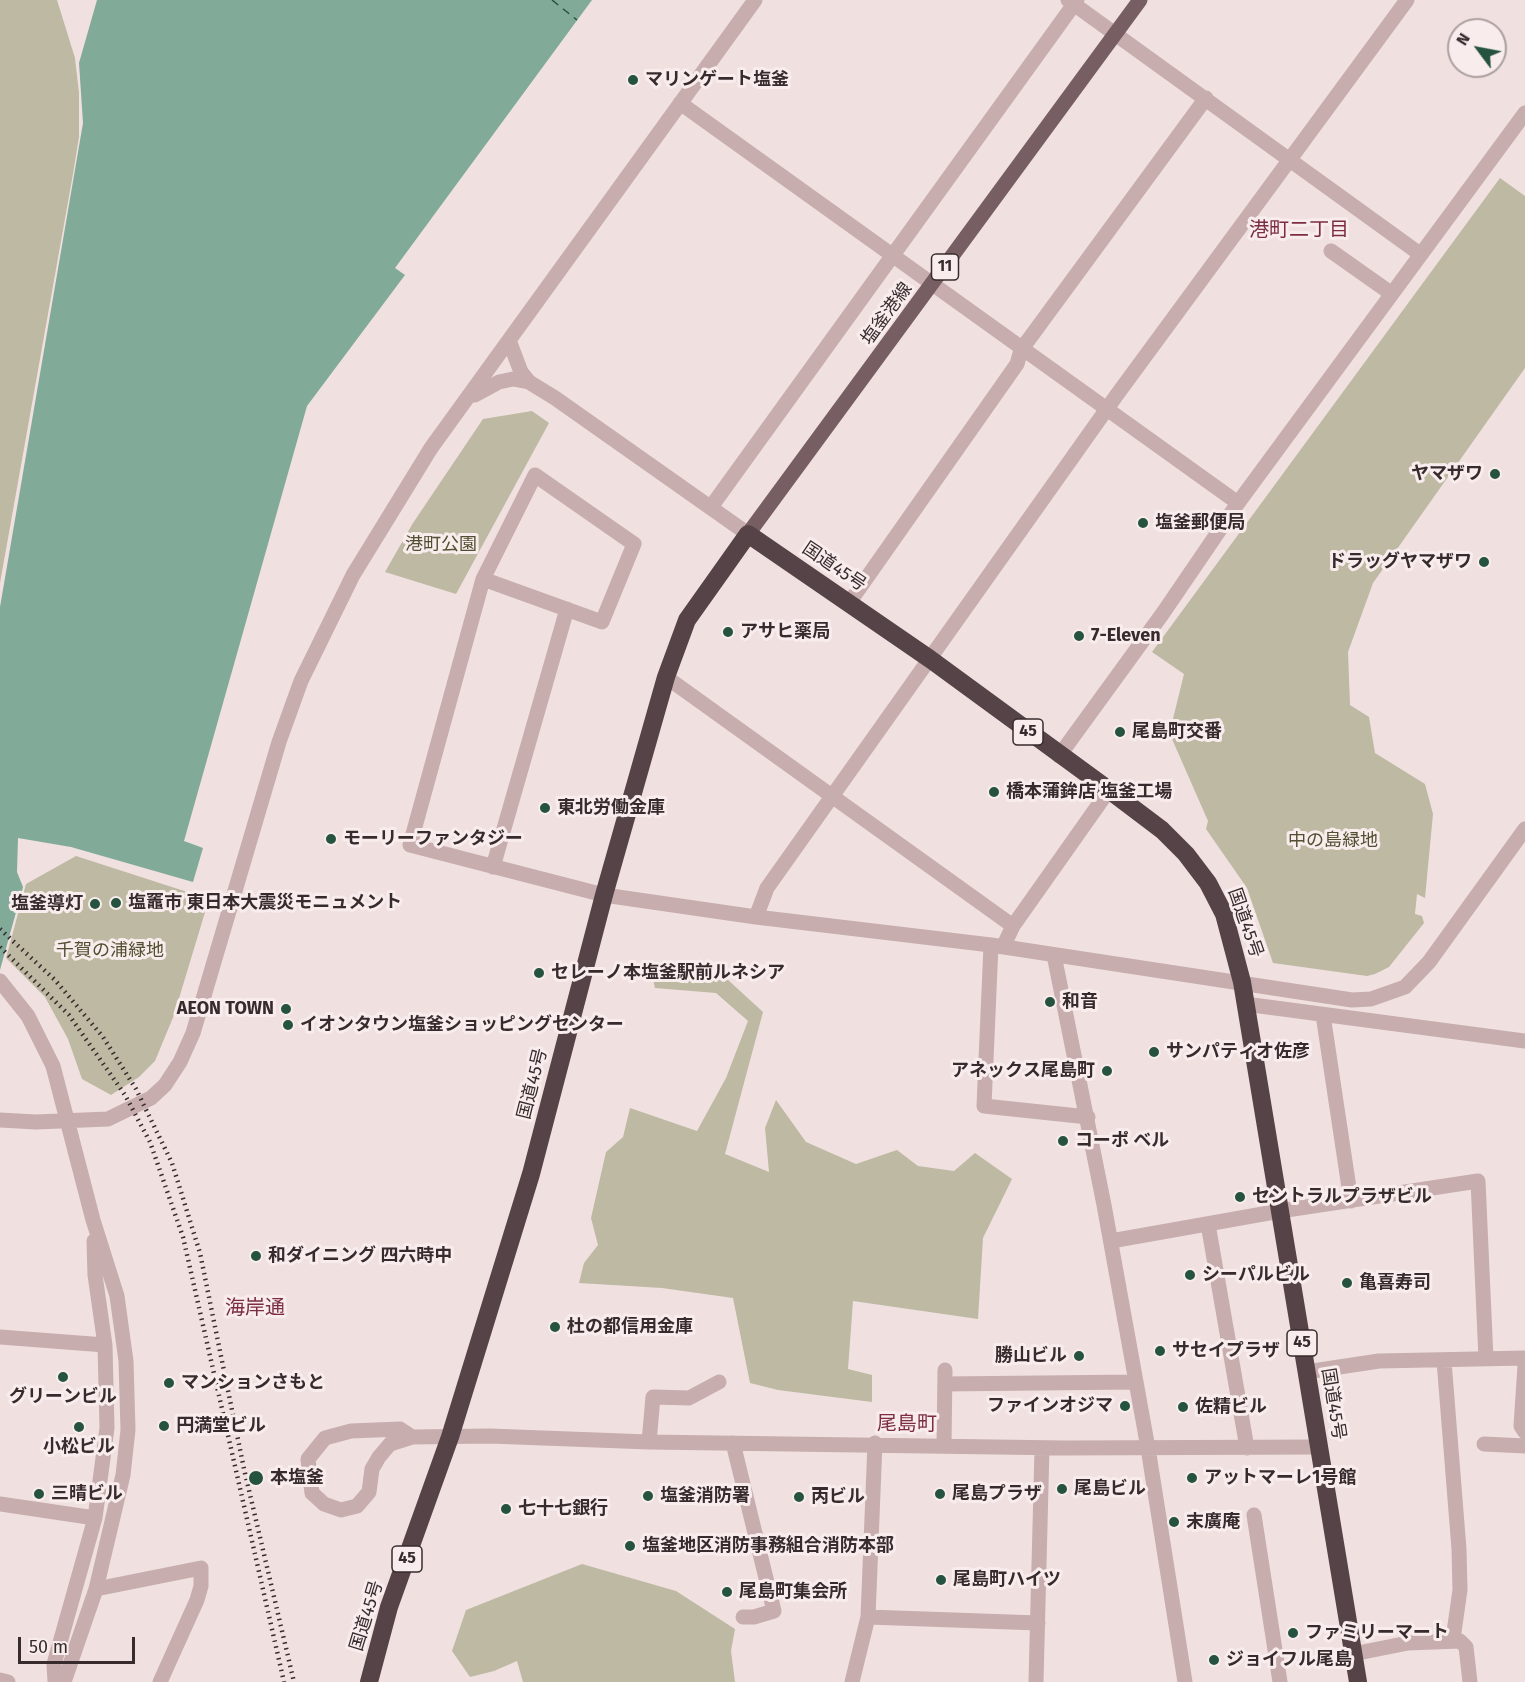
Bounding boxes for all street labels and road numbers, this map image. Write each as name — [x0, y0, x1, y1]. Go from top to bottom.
road number: 11 — [932, 254, 958, 280]
street label: 塩釜港線 — [857, 279, 917, 349]
street label: 国道45号 — [798, 538, 870, 596]
road number: 45 — [1013, 719, 1043, 745]
street label: 国道45号 — [1223, 885, 1267, 961]
street label: 国道45号 — [514, 1046, 552, 1122]
road number: 45 — [1287, 1330, 1317, 1356]
street label: 国道45号 — [1317, 1367, 1349, 1441]
road number: 45 — [392, 1546, 422, 1572]
street label: 国道45号 — [346, 1578, 388, 1654]

